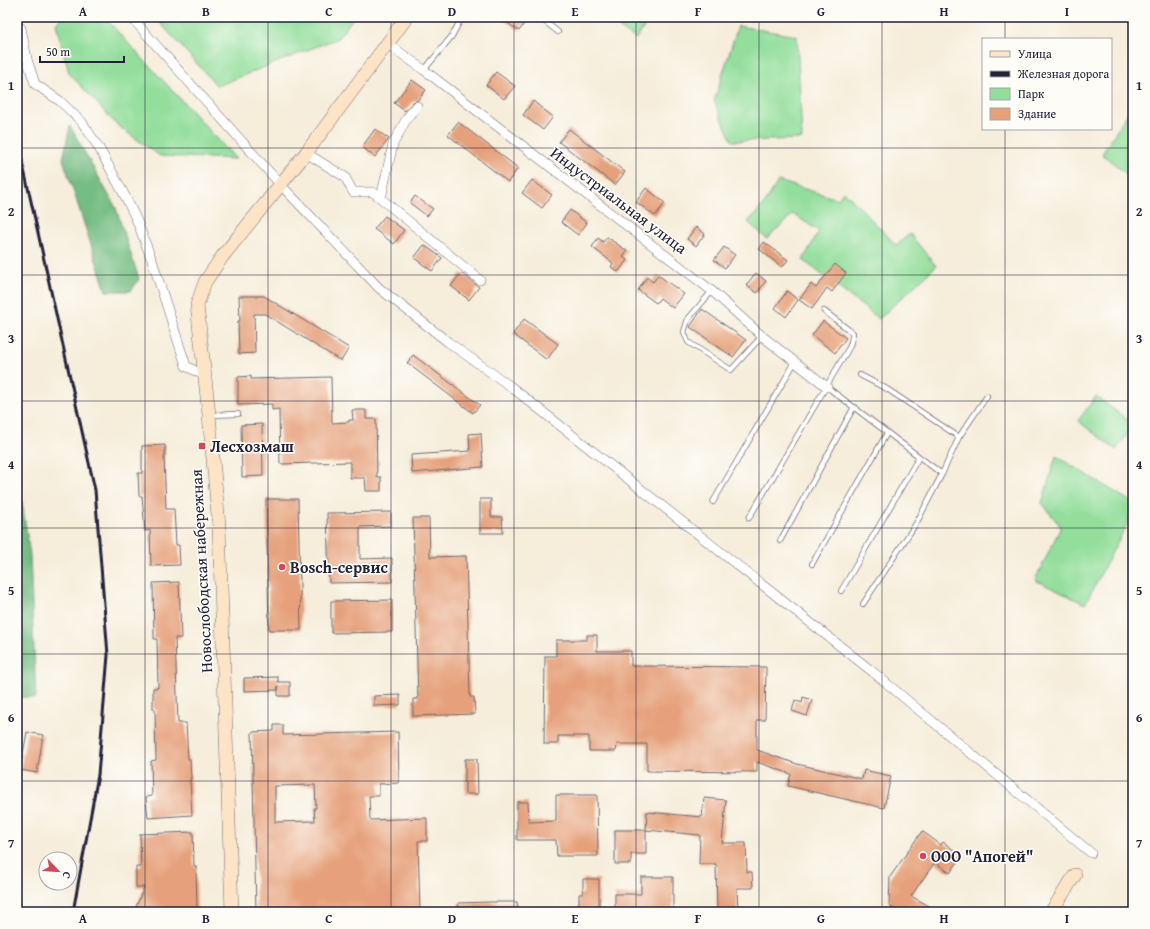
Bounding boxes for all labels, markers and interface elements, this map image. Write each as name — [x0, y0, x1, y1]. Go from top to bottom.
text: A — [79, 2, 88, 21]
text: B — [202, 2, 210, 21]
text: C — [325, 2, 333, 21]
text: D — [448, 2, 456, 21]
text: E — [572, 2, 579, 21]
text: F — [695, 2, 702, 21]
text: G — [817, 2, 825, 21]
text: H — [939, 2, 949, 21]
text: I — [1065, 2, 1069, 21]
scale bar — [40, 38, 124, 64]
legend — [982, 38, 1112, 130]
text: 50 m — [46, 43, 70, 60]
text: Улица — [1018, 45, 1052, 62]
text: Железная дорога — [1017, 65, 1109, 82]
text: 1 — [8, 76, 14, 95]
text: 1 — [1136, 76, 1142, 95]
text: Парк — [1018, 85, 1045, 102]
text: Здание — [1018, 105, 1057, 122]
street label: Индустриальная улица — [546, 141, 693, 260]
text: 2 — [8, 202, 15, 221]
text: 2 — [1136, 202, 1143, 221]
text: 3 — [8, 329, 14, 348]
text: 3 — [1136, 329, 1142, 348]
place label: Лесхозмаш — [210, 434, 294, 458]
marker: Лесхозмаш — [197, 441, 207, 451]
text: 4 — [8, 455, 15, 474]
text: 4 — [1136, 455, 1143, 474]
street label: Новослободская набережная — [184, 468, 218, 674]
place label: Bosch-сервис — [290, 555, 388, 579]
marker: Bosch-сервис — [277, 562, 287, 572]
text: 5 — [8, 581, 15, 600]
text: 5 — [1136, 581, 1143, 600]
text: 6 — [8, 708, 15, 727]
text: 6 — [1136, 708, 1143, 727]
text: 7 — [8, 834, 15, 853]
text: 7 — [1136, 834, 1143, 853]
place label: ООО "Апогей" — [931, 844, 1034, 868]
north arrow — [38, 851, 78, 891]
marker: ООО "Апогей" — [918, 851, 928, 861]
text: С — [58, 869, 76, 881]
text: A — [79, 909, 88, 928]
text: B — [202, 909, 210, 928]
text: C — [325, 909, 333, 928]
text: D — [448, 909, 456, 928]
text: E — [572, 909, 579, 928]
text: F — [695, 909, 702, 928]
text: G — [817, 909, 825, 928]
text: H — [939, 909, 949, 928]
text: I — [1065, 909, 1069, 928]

